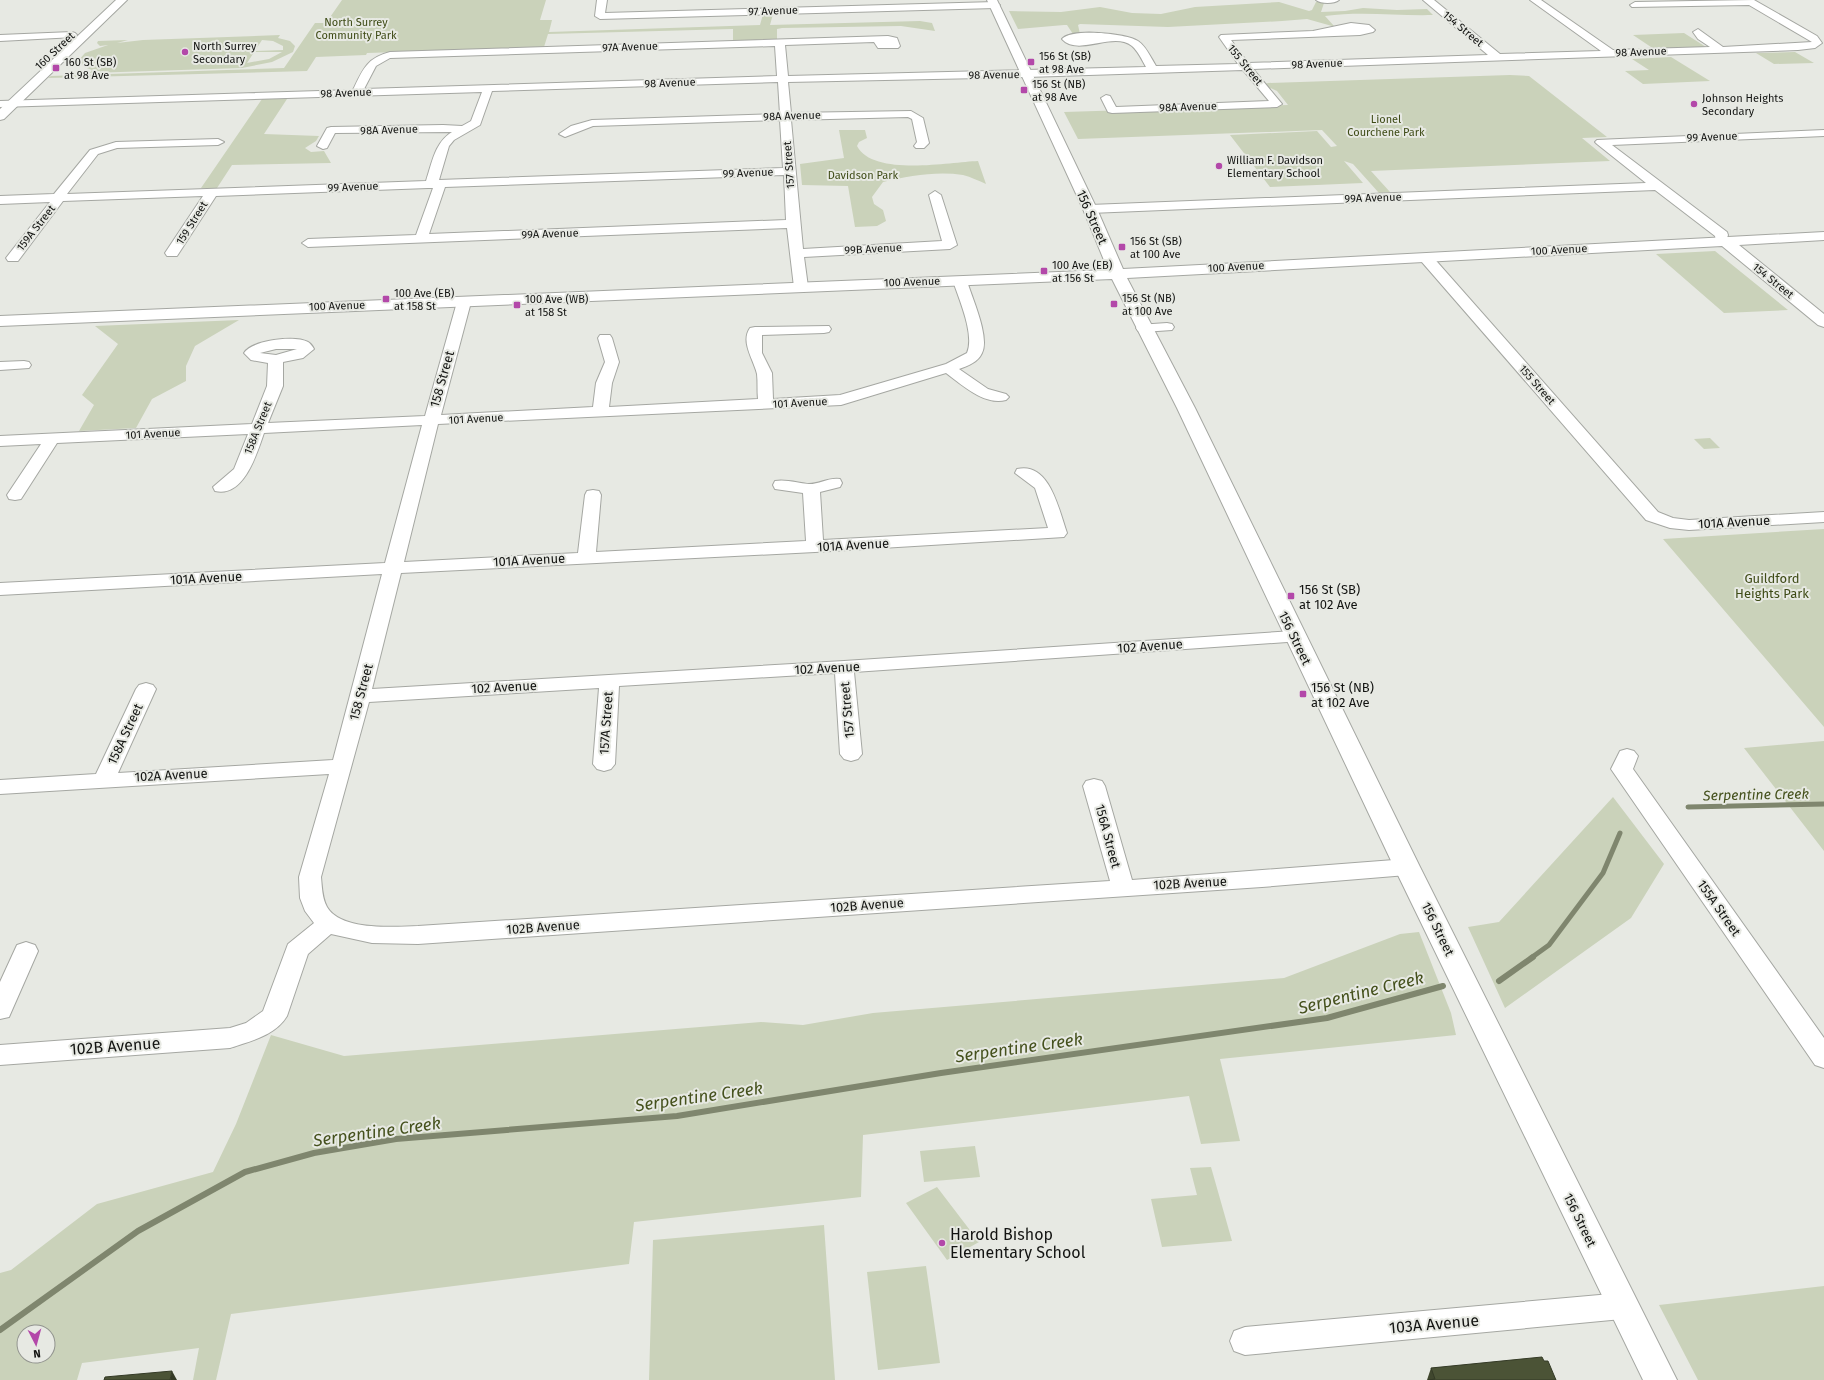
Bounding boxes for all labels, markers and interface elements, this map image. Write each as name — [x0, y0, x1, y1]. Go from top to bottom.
street label: 97 Avenue — [748, 4, 798, 18]
street label: 154 Street — [1440, 8, 1486, 50]
park label: North Surrey Community Park — [315, 16, 397, 42]
street label: 160 Street — [32, 29, 78, 73]
place label: North Surrey Secondary — [193, 40, 257, 66]
street label: 97A Avenue — [602, 40, 658, 54]
street label: 155 Street — [1225, 42, 1265, 88]
street label: 98 Avenue — [1615, 45, 1667, 59]
marker: North Surrey Secondary — [180, 47, 190, 57]
place label: 156 St (SB) at 98 Ave — [1039, 50, 1091, 76]
place label: 160 St (SB) at 98 Ave — [64, 56, 117, 82]
marker: 156 St (SB) at 98 Ave — [1026, 57, 1036, 67]
street label: 98 Avenue — [1291, 57, 1343, 71]
marker: 160 St (SB) at 98 Ave — [51, 63, 61, 73]
street label: 98 Avenue — [968, 68, 1020, 82]
street label: 98 Avenue — [644, 76, 696, 90]
place label: 156 St (NB) at 98 Ave — [1032, 78, 1086, 104]
marker: 156 St (NB) at 98 Ave — [1019, 85, 1029, 95]
street label: 98 Avenue — [320, 86, 372, 100]
place label: Johnson Heights Secondary — [1702, 92, 1783, 118]
street label: 98A Avenue — [1159, 99, 1217, 115]
marker: Johnson Heights Secondary — [1689, 99, 1699, 109]
street label: 98A Avenue — [763, 108, 821, 124]
park label: Lionel Courchene Park — [1347, 113, 1425, 139]
street label: 98A Avenue — [360, 122, 418, 138]
street label: 99 Avenue — [1686, 130, 1738, 144]
street label: 157 Street — [781, 141, 797, 189]
place label: William F. Davidson Elementary School — [1227, 154, 1323, 180]
marker: William F. Davidson Elementary School — [1214, 161, 1224, 171]
street label: 99 Avenue — [722, 166, 774, 180]
park label: Davidson Park — [828, 169, 899, 182]
street label: 99 Avenue — [327, 180, 379, 194]
street label: 156 Street — [1073, 188, 1111, 247]
street label: 99A Avenue — [1344, 191, 1402, 205]
street label: 159 Street — [174, 199, 210, 247]
street label: 159A Street — [14, 202, 58, 254]
street label: 99A Avenue — [521, 227, 579, 241]
place label: 156 St (SB) at 100 Ave — [1130, 235, 1182, 261]
street label: 99B Avenue — [844, 241, 902, 257]
marker: 156 St (SB) at 100 Ave — [1117, 242, 1127, 252]
street label: 100 Avenue — [1530, 242, 1588, 258]
place label: 100 Ave (EB) at 156 St — [1052, 259, 1113, 285]
street label: 100 Avenue — [1207, 259, 1265, 275]
street label: 154 Street — [1750, 261, 1796, 301]
marker: 100 Ave (EB) at 156 St — [1039, 266, 1049, 276]
street label: 100 Avenue — [884, 275, 940, 289]
place label: 100 Ave (EB) at 158 St — [394, 287, 455, 313]
place label: 156 St (NB) at 100 Ave — [1122, 292, 1176, 318]
place label: 100 Ave (WB) at 158 St — [525, 293, 589, 319]
marker: 100 Ave (EB) at 158 St — [381, 294, 391, 304]
street label: 100 Avenue — [309, 299, 365, 313]
marker: 156 St (NB) at 100 Ave — [1109, 299, 1119, 309]
marker: 100 Ave (WB) at 158 St — [512, 300, 522, 310]
street label: 158 Street — [427, 349, 457, 409]
street label: 155 Street — [1516, 362, 1558, 408]
street label: 101 Avenue — [772, 395, 828, 411]
street label: 158A Street — [242, 400, 274, 456]
street label: 101 Avenue — [448, 411, 504, 427]
street label: 101 Avenue — [125, 426, 181, 442]
street label: 101A Avenue — [1698, 513, 1770, 531]
street label: 101A Avenue — [817, 536, 889, 554]
street label: 101A Avenue — [493, 551, 565, 569]
street label: 101A Avenue — [170, 569, 242, 587]
park label: Guildford Heights Park — [1735, 571, 1809, 601]
place label: 156 St (SB) at 102 Ave — [1299, 582, 1360, 612]
marker: 156 St (SB) at 102 Ave — [1286, 591, 1296, 601]
street label: 156 Street — [1276, 609, 1315, 668]
street label: 102 Avenue — [1117, 636, 1183, 656]
street label: 102 Avenue — [794, 659, 860, 677]
street label: 158 Street — [346, 662, 376, 722]
street label: 102 Avenue — [471, 678, 537, 696]
place label: 156 St (NB) at 102 Ave — [1311, 680, 1374, 710]
street label: 157 Street — [837, 681, 857, 739]
marker: 156 St (NB) at 102 Ave — [1298, 689, 1308, 699]
street label: 157A Street — [596, 691, 616, 755]
street label: 158A Street — [104, 701, 146, 767]
street label: 102A Avenue — [134, 766, 208, 784]
water label: Serpentine Creek — [1702, 786, 1809, 804]
street label: 156A Street — [1092, 803, 1124, 870]
street label: 102B Avenue — [1153, 874, 1227, 892]
street label: 155A Street — [1694, 877, 1744, 939]
street label: 102B Avenue — [830, 895, 904, 915]
street label: 156 Street — [1419, 900, 1458, 959]
street label: 102B Avenue — [506, 917, 580, 937]
water label: Serpentine Creek — [1295, 967, 1426, 1019]
water label: Serpentine Creek — [953, 1029, 1084, 1067]
street label: 102B Avenue — [69, 1033, 161, 1059]
water label: Serpentine Creek — [633, 1078, 764, 1116]
water label: Serpentine Creek — [311, 1113, 442, 1151]
street label: 156 Street — [1561, 1191, 1600, 1250]
place label: Harold Bishop Elementary School — [950, 1225, 1086, 1262]
marker: Harold Bishop Elementary School — [937, 1238, 947, 1248]
street label: 103A Avenue — [1388, 1311, 1480, 1337]
north arrow — [16, 1324, 56, 1364]
text: N — [33, 1347, 41, 1360]

